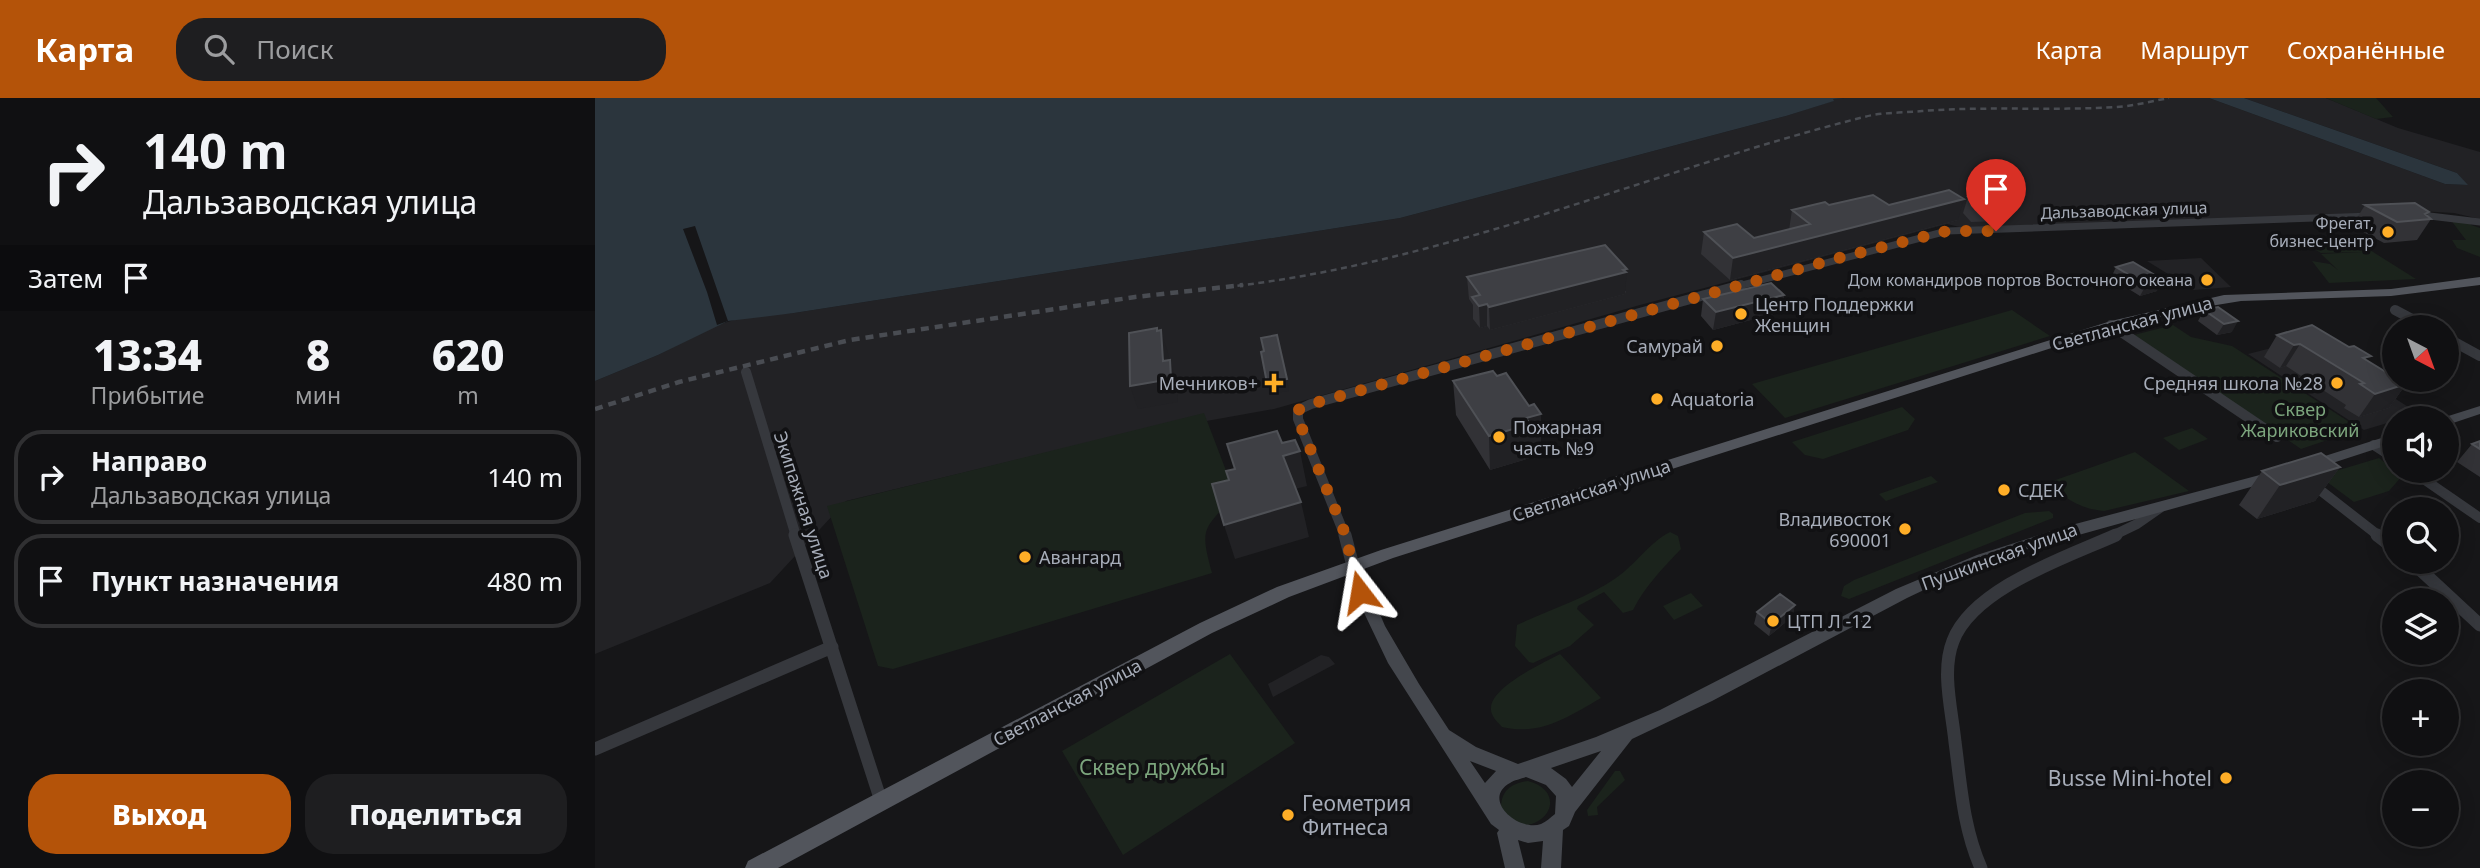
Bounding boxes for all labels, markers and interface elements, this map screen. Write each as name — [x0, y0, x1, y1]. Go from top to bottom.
search box — [176, 18, 666, 81]
text: Карта — [35, 27, 134, 72]
icon: search — [200, 30, 238, 68]
text: Поиск — [256, 31, 333, 67]
text: Карта — [2035, 33, 2102, 66]
text: Маршрут — [2140, 33, 2249, 66]
text: Сохранённые — [2287, 33, 2445, 66]
text: 140 m — [143, 117, 288, 183]
icon: right — [28, 126, 119, 217]
pin — [1966, 159, 2026, 231]
icon: arrive — [1977, 170, 2015, 208]
text: Дальзаводская улица — [143, 180, 477, 223]
street label: Дальзаводская улица — [2040, 196, 2208, 224]
place label: Фрегат, бизнес-центр — [2269, 212, 2374, 252]
marker: Фрегат, бизнес-центр — [2380, 224, 2396, 240]
icon: arrive — [117, 259, 155, 297]
text: Затем — [28, 260, 103, 296]
place label: Дом командиров портов Восточного океана — [1848, 269, 2193, 291]
marker: Дом командиров портов Восточного океана — [2199, 272, 2215, 288]
street label: Светланская улица — [2049, 290, 2215, 356]
place label: Центр Поддержки Женщин — [1755, 292, 1914, 337]
marker: Центр Поддержки Женщин — [1733, 306, 1749, 322]
north arrow — [2382, 315, 2459, 392]
map controls — [2382, 315, 2459, 847]
text: 13:34 — [93, 326, 202, 383]
text: 8 — [306, 326, 330, 383]
text: 620 — [432, 326, 504, 383]
place label: Самурай — [1626, 334, 1703, 358]
marker: Самурай — [1709, 338, 1725, 354]
place label: Мечников+ — [1159, 371, 1258, 395]
place label: Средняя школа №28 — [2143, 371, 2323, 395]
marker: Мечников+ — [1264, 373, 1284, 393]
marker: Средняя школа №28 — [2329, 375, 2345, 391]
text: Прибытие — [91, 379, 205, 411]
text: мин — [295, 379, 341, 411]
text: m — [457, 379, 479, 411]
place label: Aquatoria — [1671, 387, 1754, 411]
marker: Aquatoria — [1649, 391, 1665, 407]
park label: Сквер Жариковский — [2240, 397, 2360, 442]
button: sound — [2382, 406, 2459, 483]
place label: Пожарная часть №9 — [1513, 415, 1602, 460]
street label: Экипажная улица — [769, 428, 839, 582]
marker: Пожарная часть №9 — [1491, 429, 1507, 445]
text: Направо — [91, 443, 207, 479]
street label: Светланская улица — [1509, 453, 1673, 527]
icon: right — [32, 458, 70, 496]
text: 140 m — [487, 459, 563, 495]
place label: СДЕК — [2018, 478, 2065, 502]
text: Дальзаводская улица — [91, 479, 331, 511]
marker: СДЕК — [1996, 482, 2012, 498]
button: search — [2382, 497, 2459, 574]
place label: Владивосток 690001 — [1778, 507, 1891, 552]
street label: Пушкинская улица — [1918, 517, 2080, 595]
marker: Владивосток 690001 — [1897, 521, 1913, 537]
place label: Авангард — [1039, 545, 1121, 569]
marker: Авангард — [1017, 549, 1033, 565]
position arrow — [1323, 555, 1397, 629]
icon: arrive — [32, 562, 70, 600]
text: Пункт назначения — [91, 563, 339, 599]
text: 480 m — [487, 563, 563, 599]
button: layers — [2382, 588, 2459, 665]
place label: ЦТП Л -12 — [1787, 609, 1872, 633]
marker: ЦТП Л -12 — [1765, 613, 1781, 629]
street label: Светланская улица — [989, 653, 1145, 751]
button: + — [2382, 679, 2459, 756]
park label: Сквер дружбы — [1079, 753, 1225, 781]
place label: Busse Mini-hotel — [2048, 764, 2212, 792]
marker: Busse Mini-hotel — [2218, 770, 2234, 786]
button: − — [2382, 770, 2459, 847]
button: Выход — [28, 774, 291, 854]
button: Поделиться — [305, 774, 567, 854]
place label: Геометрия Фитнеса — [1302, 789, 1411, 841]
marker: Геометрия Фитнеса — [1280, 807, 1296, 823]

